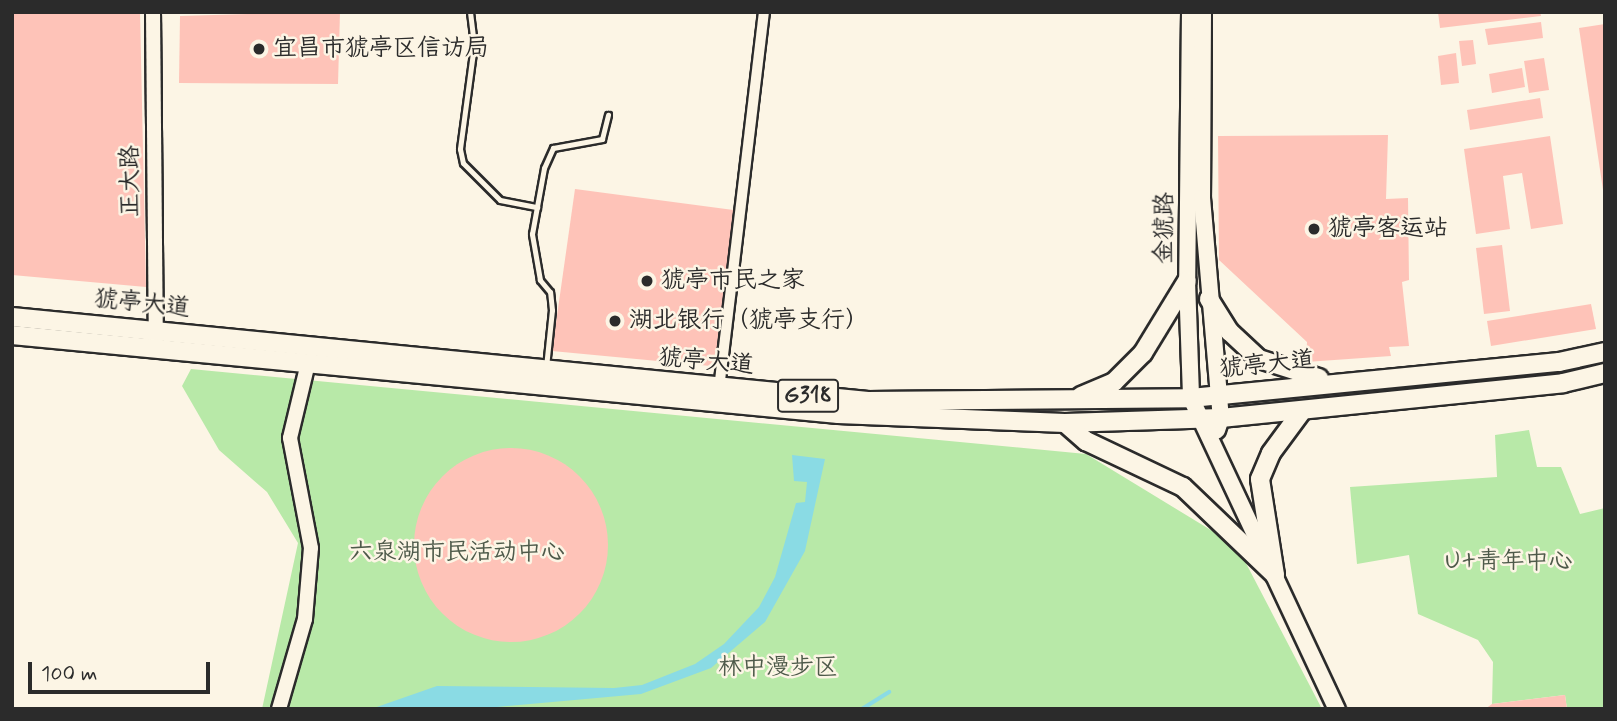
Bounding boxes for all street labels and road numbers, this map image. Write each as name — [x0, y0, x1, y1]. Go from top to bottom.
street label: 正大路 — [117, 145, 145, 217]
street label: 金猇路 — [1150, 192, 1180, 264]
street label: 猇亭大道 — [93, 285, 191, 323]
street label: 猇亭大道 — [657, 343, 755, 381]
street label: 猇亭大道 — [1218, 346, 1316, 384]
road number: G318 — [776, 376, 840, 416]

